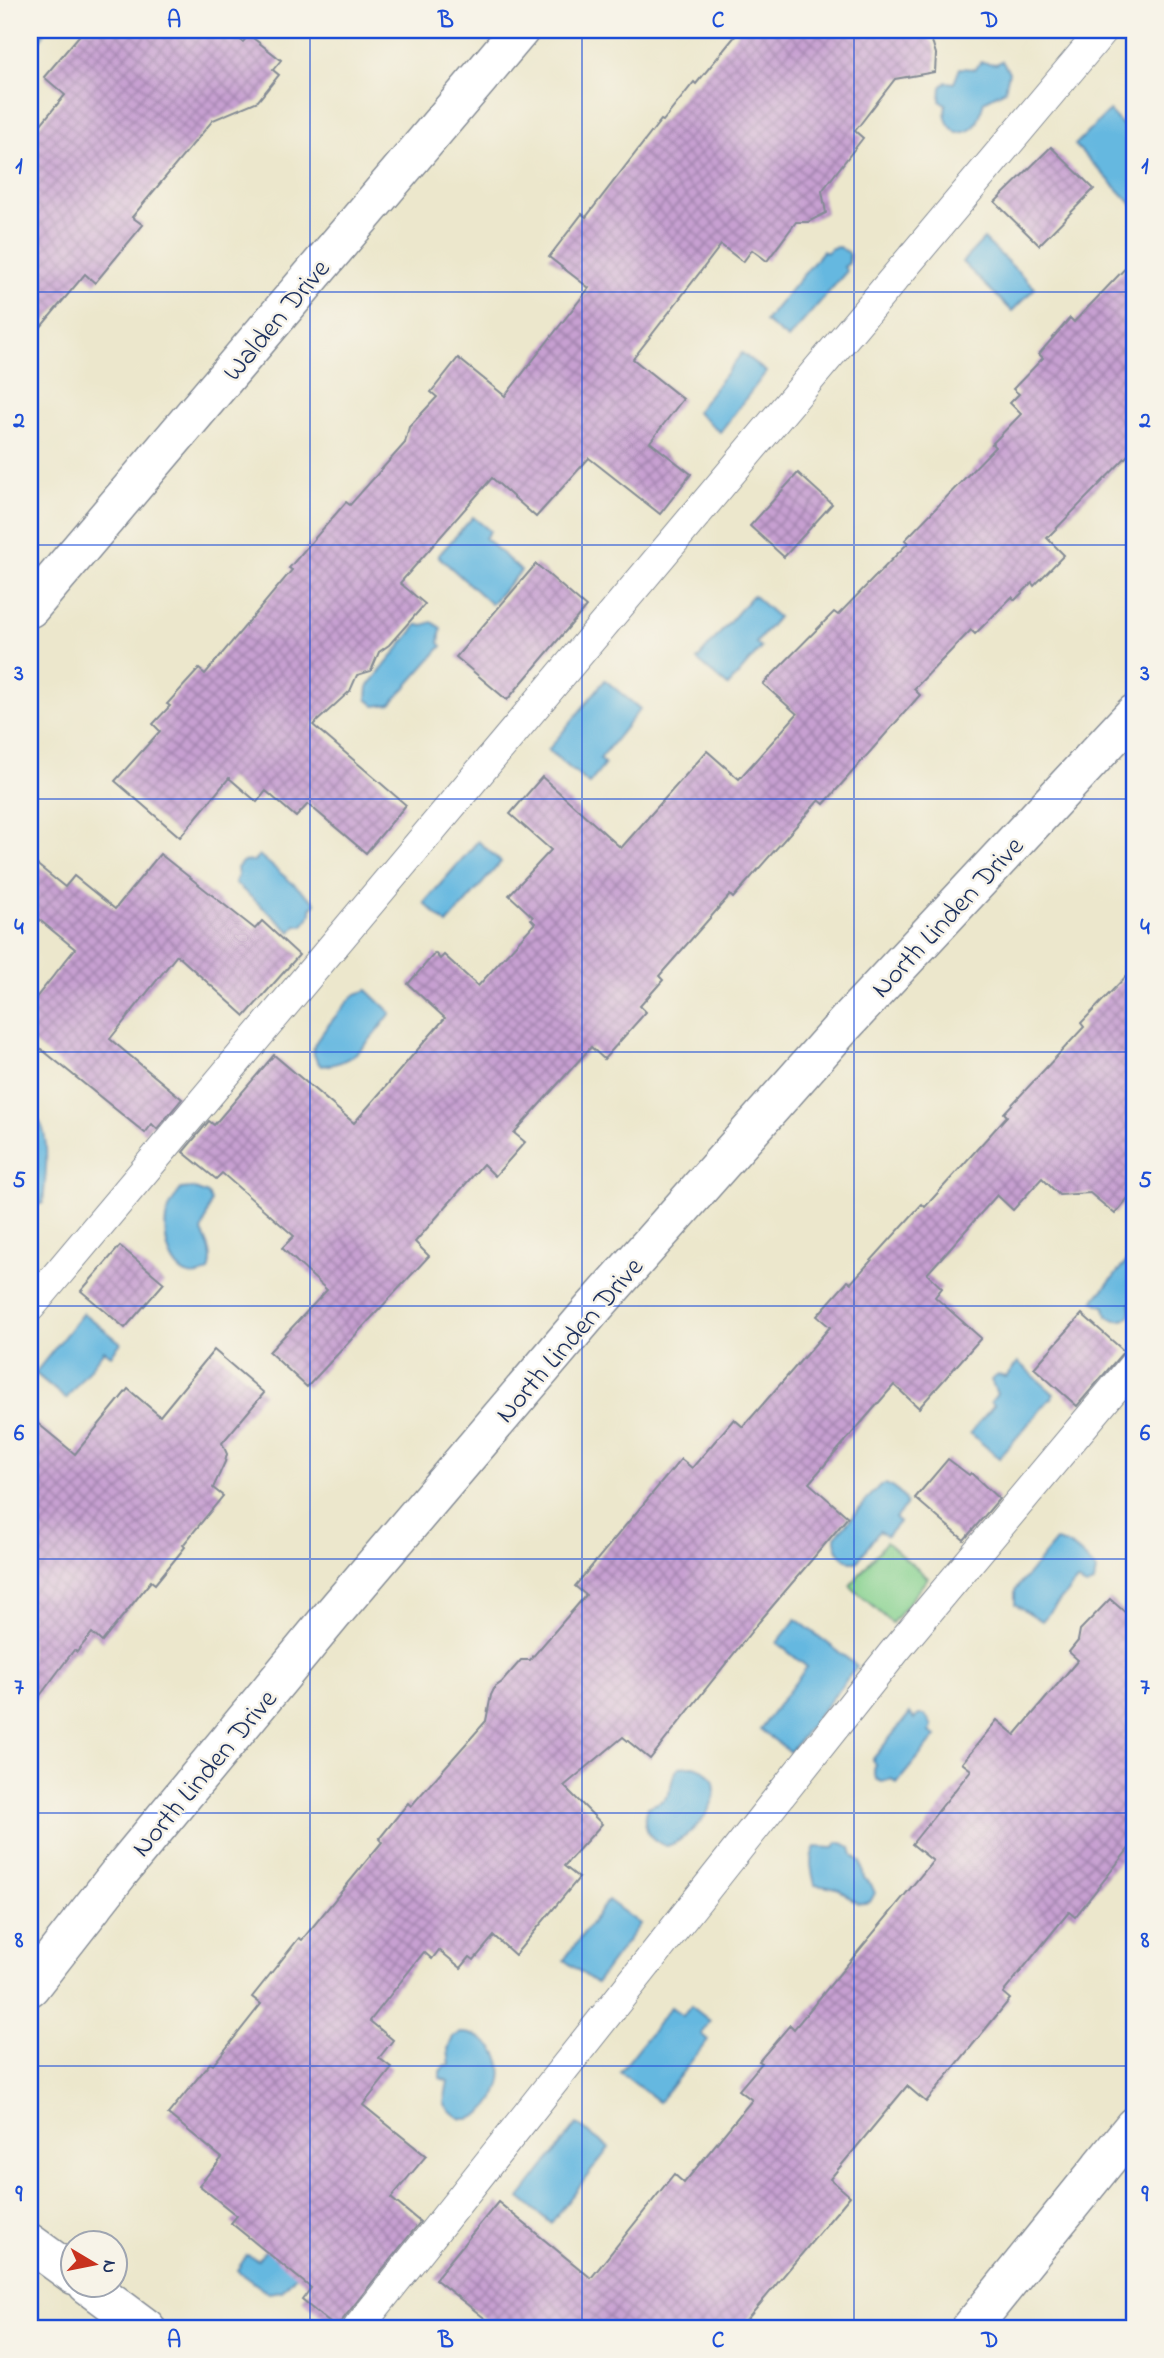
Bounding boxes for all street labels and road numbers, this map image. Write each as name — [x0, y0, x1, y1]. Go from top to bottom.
street label: Walden Drive — [214, 251, 342, 392]
street label: North Linden Drive — [862, 828, 1035, 1009]
street label: North Linden Drive — [487, 1249, 655, 1433]
street label: North Linden Drive — [123, 1681, 289, 1867]

